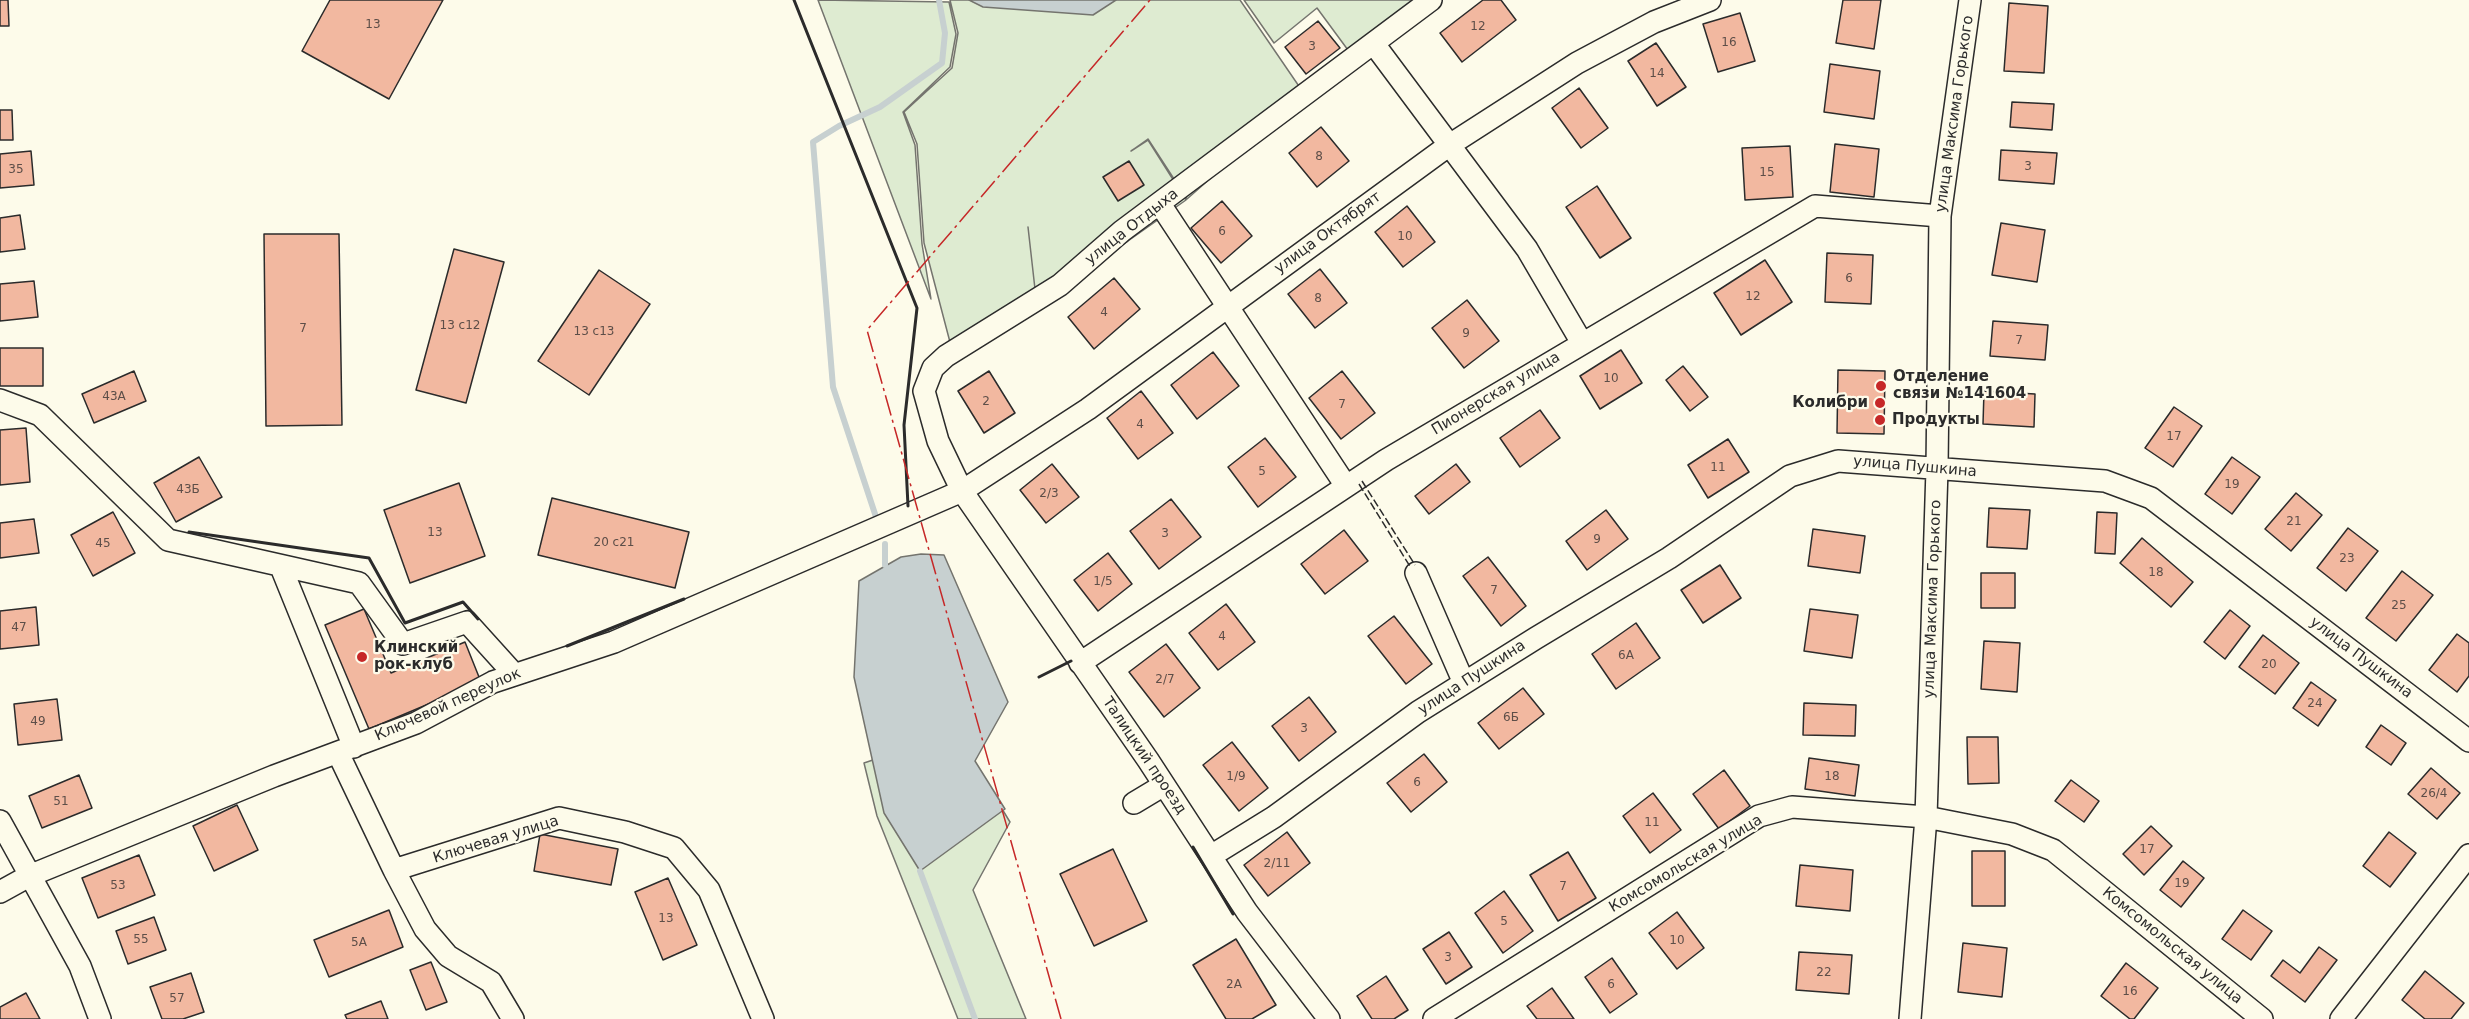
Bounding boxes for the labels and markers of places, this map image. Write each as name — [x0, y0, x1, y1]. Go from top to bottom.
place label: Отделение связи №141604 — [1893, 368, 2026, 403]
marker: Отделение связи №141604 — [1874, 379, 1888, 393]
place label: Колибри — [1792, 394, 1868, 412]
marker: Колибри — [1873, 396, 1887, 410]
place label: Продукты — [1892, 411, 1980, 429]
marker: Продукты — [1873, 413, 1887, 427]
place label: Клинский рок-клуб — [374, 639, 458, 674]
marker: Клинский рок-клуб — [355, 650, 369, 664]

